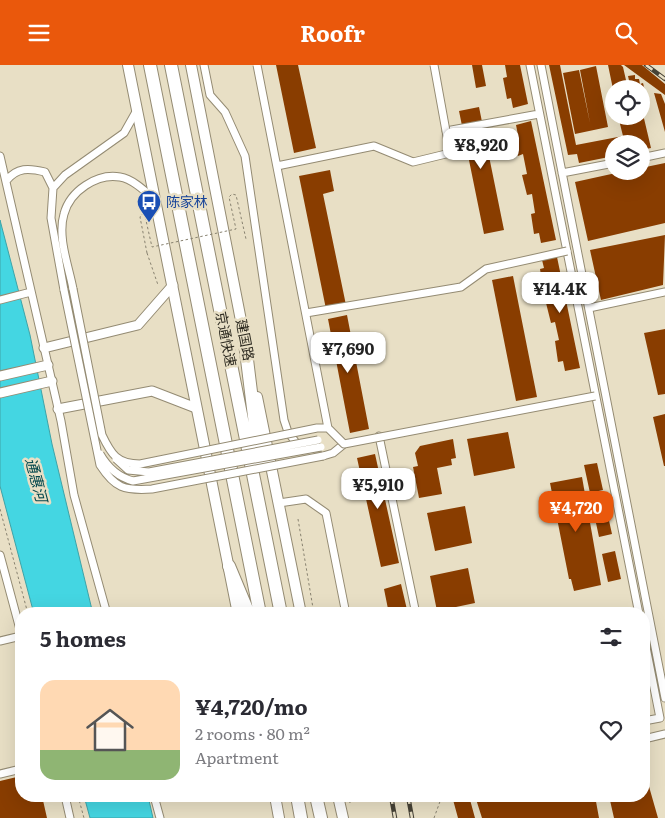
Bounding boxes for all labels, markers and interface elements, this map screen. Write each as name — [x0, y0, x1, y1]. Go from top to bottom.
text: Roofr — [300, 16, 365, 49]
icon: menu — [25, 19, 53, 47]
icon: search — [612, 19, 640, 47]
map controls — [605, 80, 650, 180]
button: locate — [605, 80, 650, 125]
pin: ¥8,920 — [440, 127, 522, 170]
text: ¥8,920 — [454, 132, 508, 156]
button: layers — [605, 135, 650, 180]
bus stop icon: 陈家林 — [136, 189, 162, 223]
place label: 陈家林 — [166, 191, 208, 211]
pin: ¥14.4K — [519, 271, 601, 314]
text: ¥14.4K — [533, 276, 587, 300]
street label: 京通快速 — [212, 309, 242, 368]
street label: 建国路 — [232, 317, 260, 362]
pin: ¥7,690 — [307, 331, 389, 374]
text: ¥7,690 — [322, 336, 374, 360]
water label: 通惠河 — [21, 455, 55, 507]
pin: ¥5,910 — [337, 467, 419, 510]
text: ¥5,910 — [352, 472, 404, 496]
pin: ¥4,720 — [535, 491, 617, 533]
text: ¥4,720 — [550, 495, 602, 519]
text: 5 homes — [40, 622, 126, 653]
icon: filters — [597, 623, 625, 651]
text: ¥4,720/mo — [195, 690, 308, 721]
icon: home — [80, 700, 140, 760]
icon: heart — [597, 716, 625, 744]
text: 2 rooms · 80 m² — [195, 721, 310, 745]
text: Apartment — [195, 745, 279, 769]

